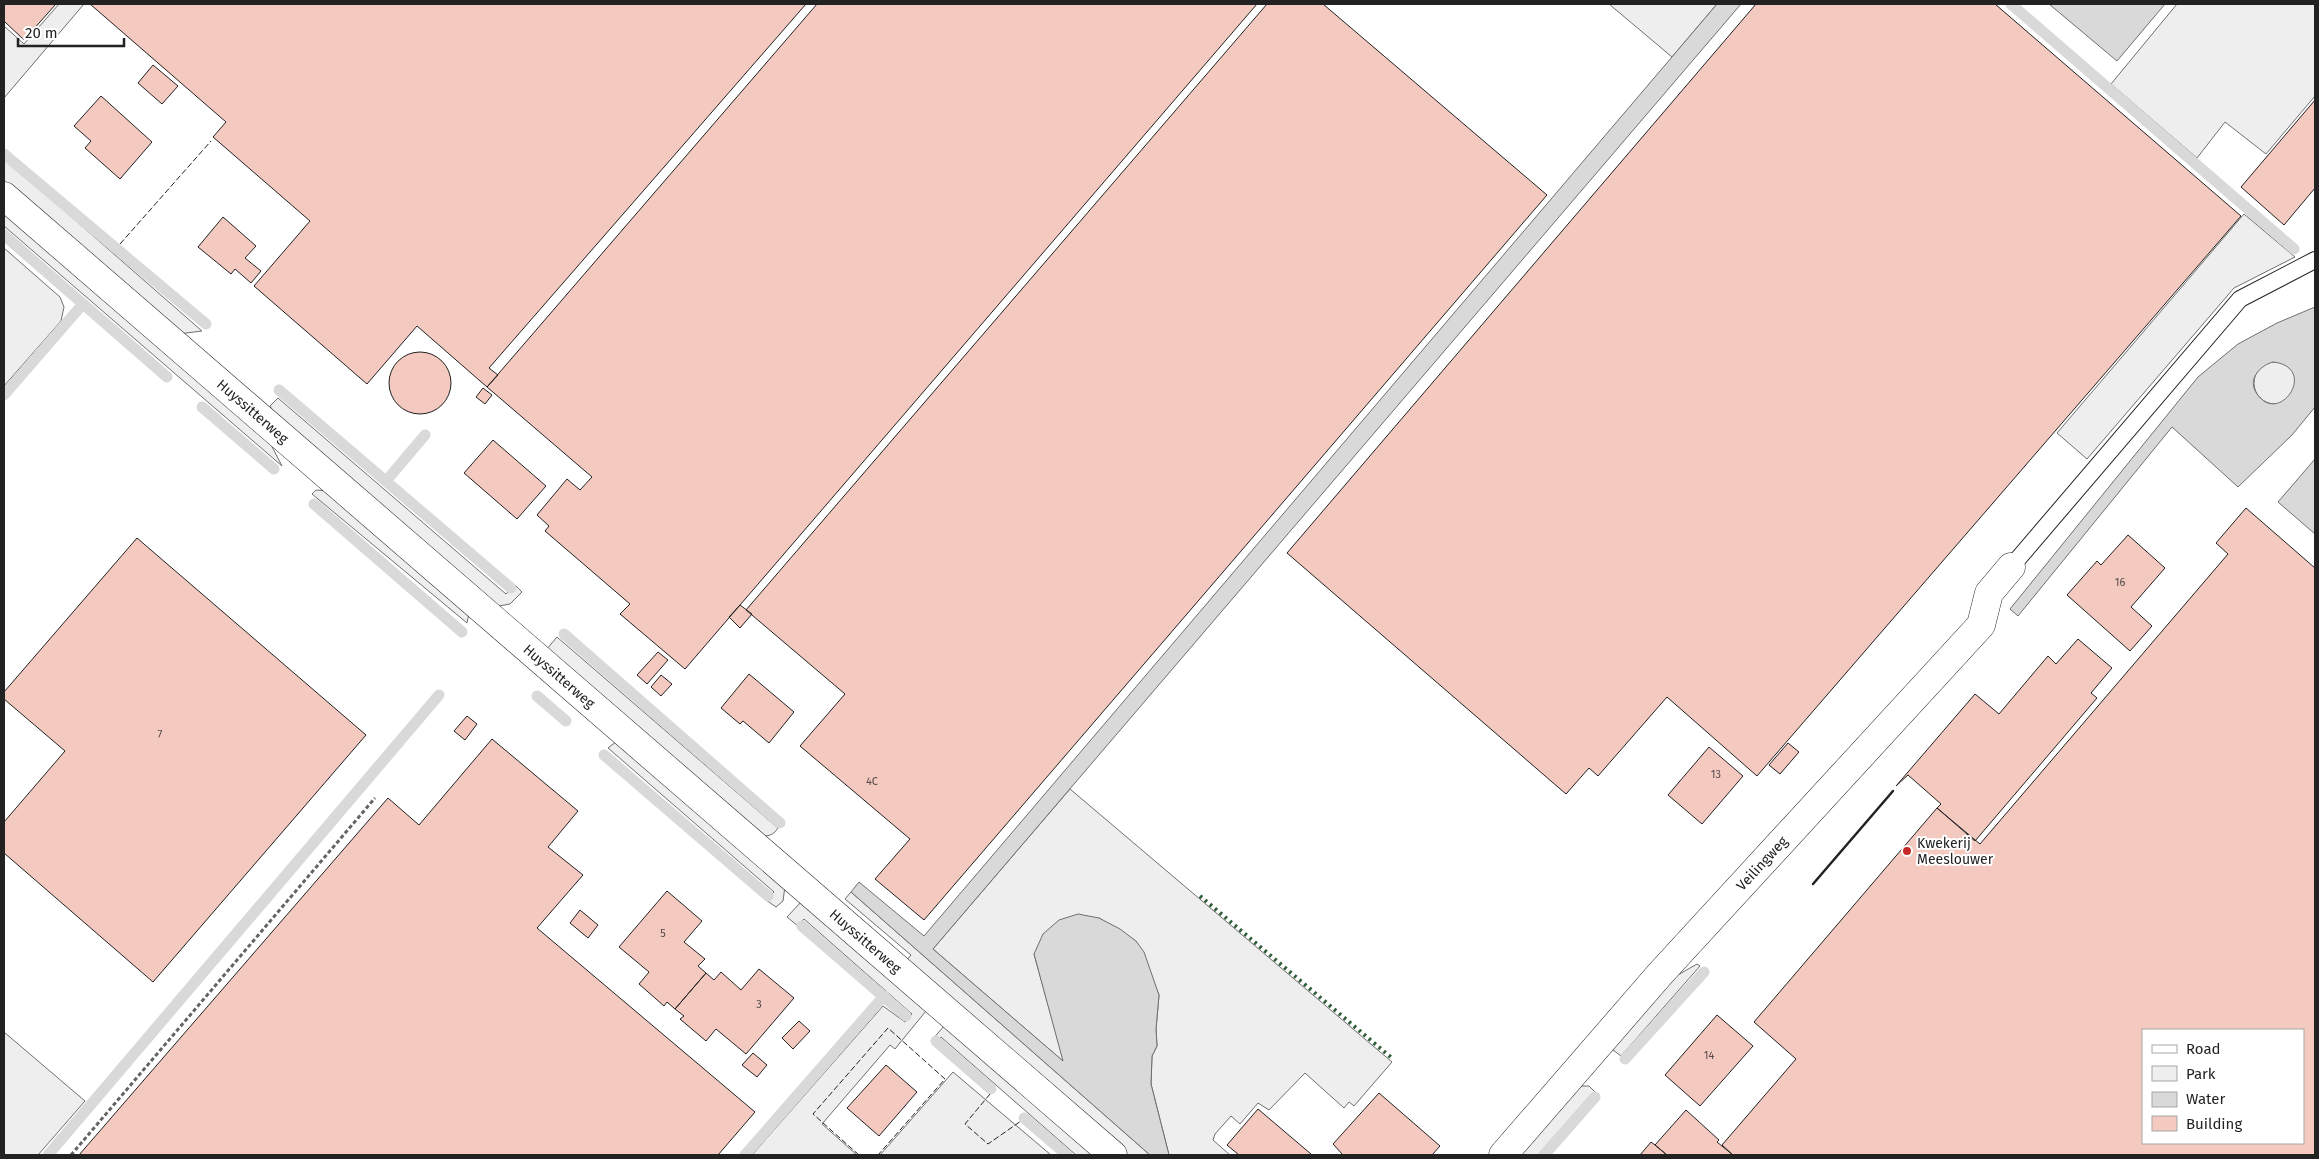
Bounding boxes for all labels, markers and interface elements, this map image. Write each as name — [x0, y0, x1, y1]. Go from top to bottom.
scale bar — [18, 15, 124, 47]
text: 20 m — [25, 24, 58, 42]
street label: Huyssitterweg — [213, 376, 292, 448]
house number: 16 — [2115, 576, 2125, 589]
street label: Huyssitterweg — [520, 641, 599, 713]
house number: 7 — [158, 728, 163, 741]
house number: 13 — [1711, 768, 1721, 781]
house number: 4C — [866, 775, 878, 788]
street label: Veilingweg — [1733, 832, 1792, 894]
place label: Kwekerij Meeslouwer — [1917, 835, 1994, 868]
marker: Kwekerij Meeslouwer — [1901, 845, 1913, 857]
street label: Huyssitterweg — [826, 906, 905, 978]
house number: 5 — [660, 927, 666, 940]
house number: 3 — [756, 998, 762, 1011]
legend — [2142, 1029, 2304, 1144]
text: Road — [2186, 1040, 2221, 1058]
house number: 14 — [1704, 1049, 1714, 1062]
text: Park — [2186, 1065, 2216, 1083]
text: Water — [2186, 1090, 2225, 1108]
text: Building — [2186, 1115, 2242, 1133]

